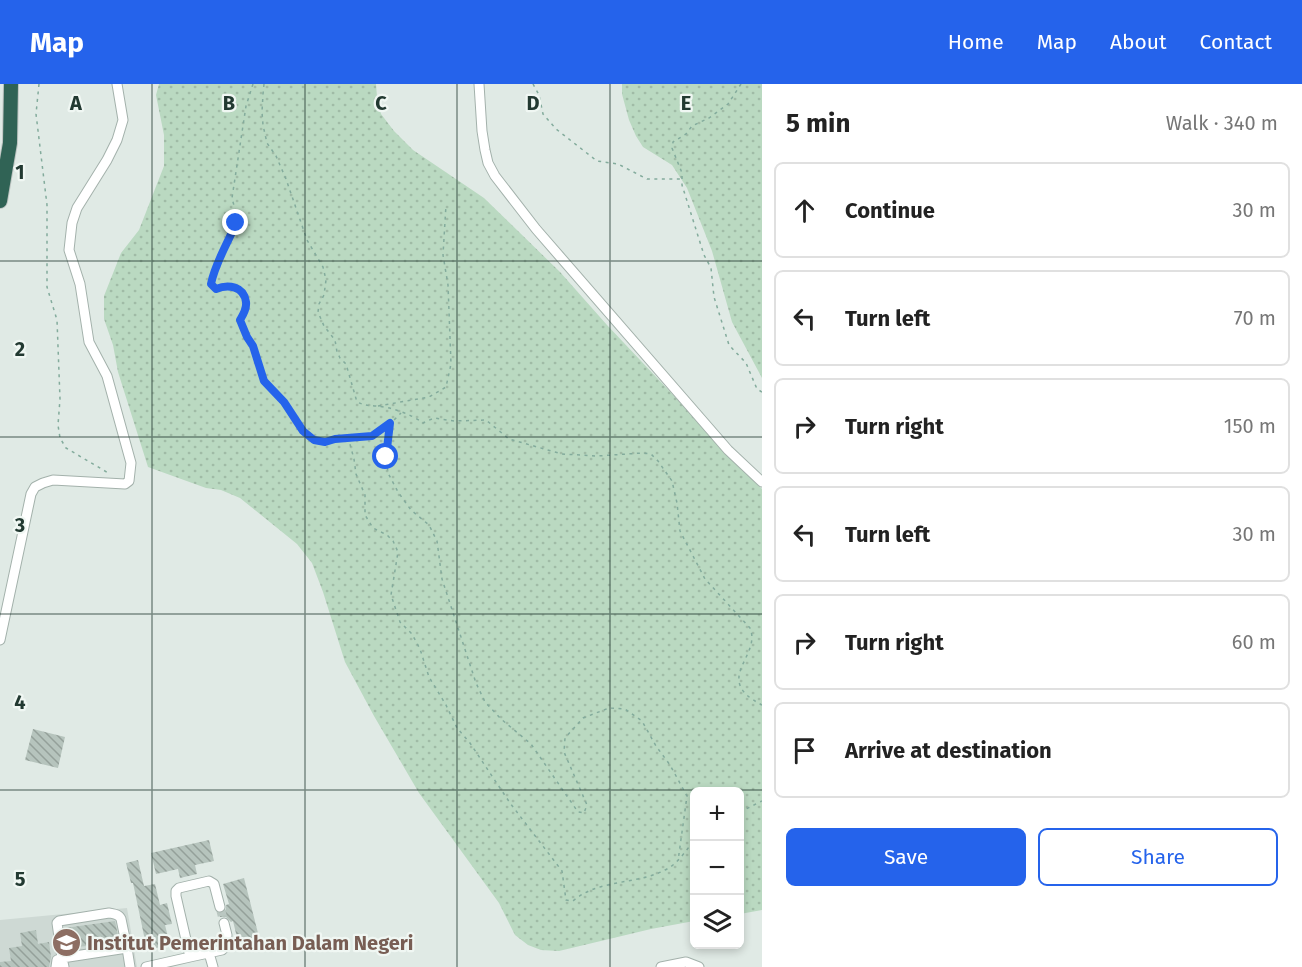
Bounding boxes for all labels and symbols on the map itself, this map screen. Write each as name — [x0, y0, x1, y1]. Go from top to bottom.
text: A — [69, 91, 83, 115]
text: B — [223, 91, 235, 115]
text: C — [375, 91, 387, 115]
text: D — [526, 91, 540, 115]
text: E — [681, 91, 691, 115]
text: 1 — [15, 160, 25, 184]
route end — [222, 209, 248, 235]
text: 2 — [15, 337, 25, 361]
route start — [372, 443, 398, 469]
text: 3 — [14, 513, 25, 537]
text: 4 — [14, 690, 26, 714]
text: 5 — [15, 867, 26, 891]
school or university icon: Institut Pemerintahan Dalam Negeri — [50, 927, 82, 959]
place label: Institut Pemerintahan Dalam Negeri — [87, 931, 413, 955]

